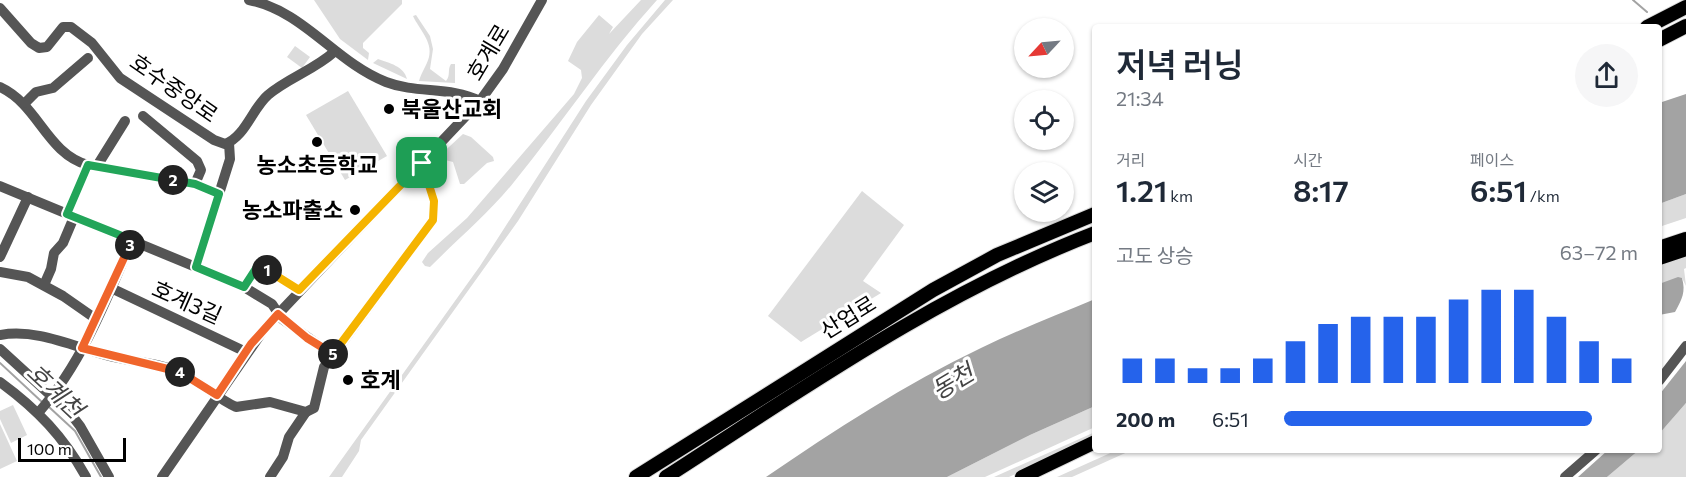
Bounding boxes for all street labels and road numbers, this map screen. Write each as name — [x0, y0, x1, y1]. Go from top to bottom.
street label: 호계로 — [460, 19, 515, 85]
street label: 호수중앙로 — [125, 48, 223, 128]
street label: 호계3길 — [148, 274, 226, 329]
street label: 산업로 — [815, 289, 881, 344]

